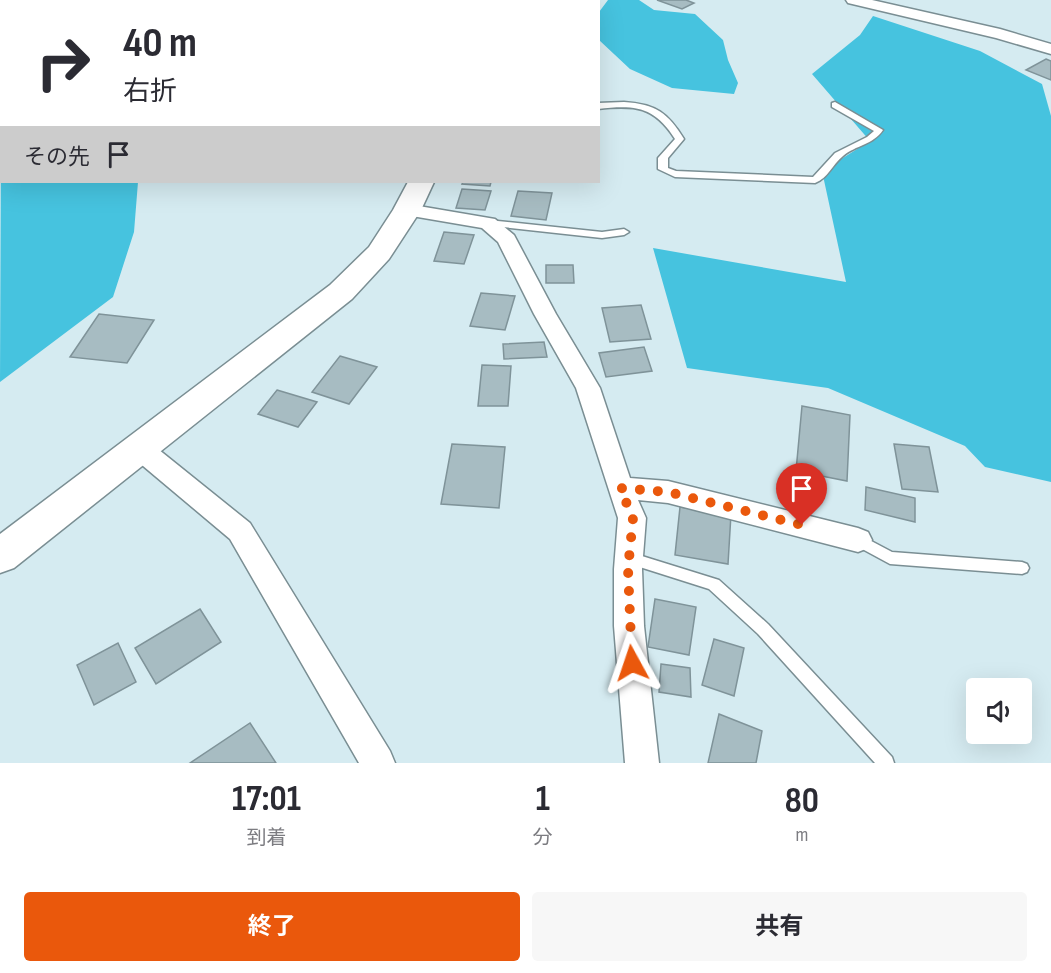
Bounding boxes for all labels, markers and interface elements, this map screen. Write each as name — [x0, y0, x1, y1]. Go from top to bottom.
text: 40 m — [123, 18, 197, 69]
icon: right — [24, 24, 102, 102]
text: 右折 — [123, 76, 177, 108]
icon: arrive — [102, 138, 135, 171]
text: その先 — [24, 144, 90, 171]
pin — [776, 463, 827, 525]
icon: arrive — [785, 472, 818, 505]
position arrow — [600, 631, 664, 695]
map controls — [966, 678, 1032, 744]
button: sound — [966, 678, 1032, 744]
text: 17:01 — [232, 778, 301, 821]
text: 1 — [536, 778, 550, 821]
text: 80 — [785, 780, 819, 823]
text: m — [795, 823, 808, 847]
text: 到着 — [246, 826, 286, 850]
text: 分 — [533, 826, 553, 850]
button: 終了 — [24, 892, 520, 961]
button: 共有 — [532, 892, 1027, 961]

